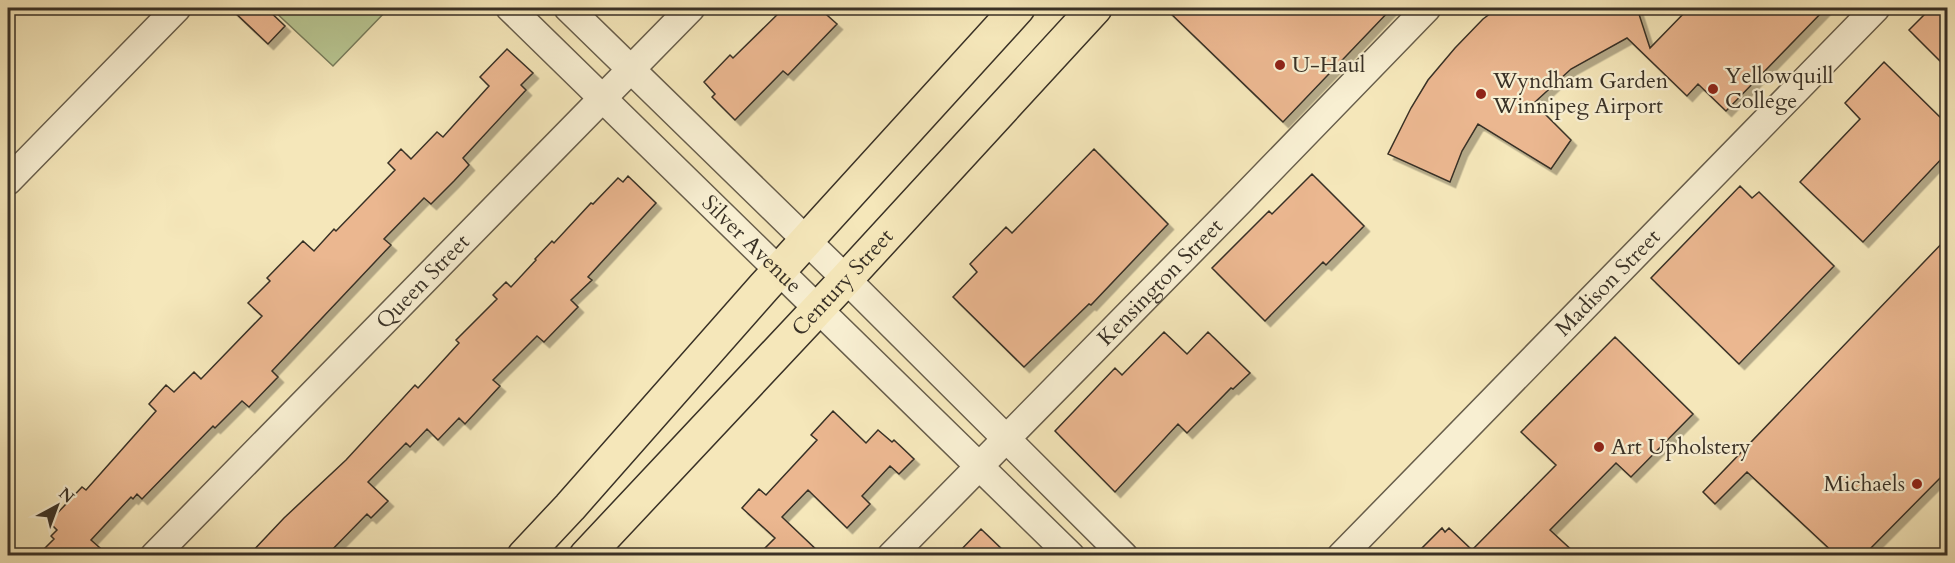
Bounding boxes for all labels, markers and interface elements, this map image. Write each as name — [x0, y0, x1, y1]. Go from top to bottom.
place label: U-Haul — [1292, 50, 1366, 80]
marker: U-Haul — [1273, 58, 1287, 72]
place label: Yellowquill College — [1725, 61, 1834, 116]
place label: Wyndham Garden Winnipeg Airport — [1492, 66, 1669, 121]
marker: Yellowquill College — [1706, 82, 1720, 96]
marker: Wyndham Garden Winnipeg Airport — [1474, 87, 1488, 101]
street label: Silver Avenue — [695, 188, 809, 300]
street label: Kensington Street — [1091, 212, 1230, 352]
street label: Century Street — [785, 222, 900, 343]
street label: Madison Street — [1549, 222, 1667, 343]
street label: Queen Street — [369, 227, 476, 336]
place label: Art Upholstery — [1611, 432, 1751, 462]
marker: Art Upholstery — [1592, 440, 1606, 454]
place label: Michaels — [1824, 469, 1905, 499]
north arrow — [27, 476, 87, 536]
marker: Michaels — [1910, 477, 1924, 491]
text: N — [54, 483, 79, 508]

